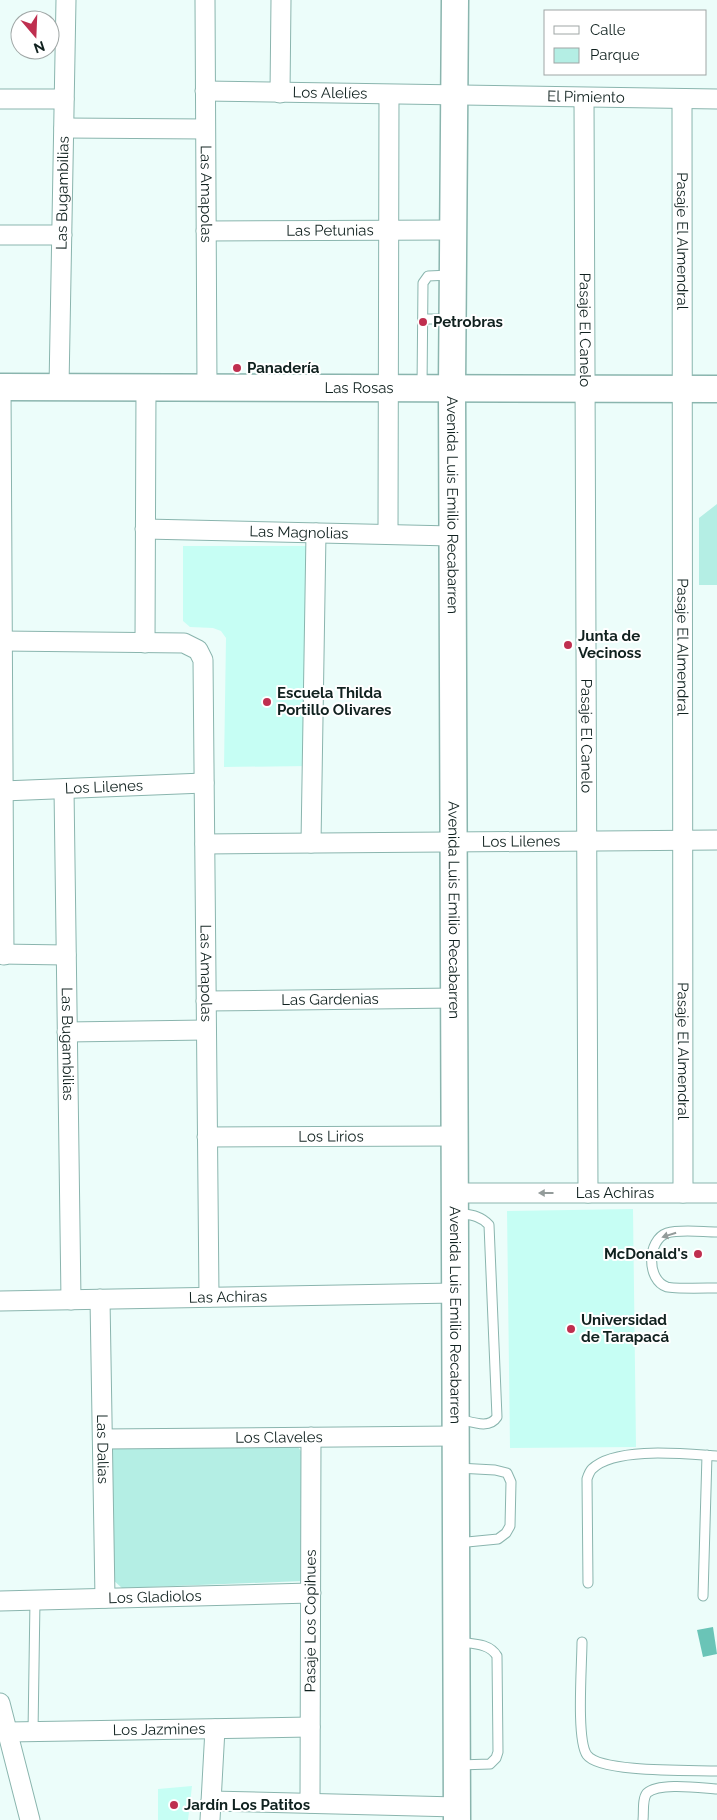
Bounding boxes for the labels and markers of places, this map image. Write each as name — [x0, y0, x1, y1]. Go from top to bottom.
place label: Petrobras — [433, 313, 503, 331]
marker: Petrobras — [417, 316, 429, 328]
place label: Panadería — [247, 359, 320, 377]
marker: Panadería — [231, 362, 243, 374]
place label: Junta de Vecinoss — [578, 627, 641, 662]
marker: Junta de Vecinoss — [562, 639, 574, 651]
place label: Escuela Thilda Portillo Olivares — [277, 684, 392, 719]
marker: Escuela Thilda Portillo Olivares — [261, 696, 273, 708]
place label: McDonald's — [604, 1245, 688, 1263]
marker: McDonald's — [692, 1248, 704, 1260]
place label: Universidad de Tarapacá — [581, 1311, 669, 1346]
marker: Universidad de Tarapacá — [565, 1323, 577, 1335]
place label: Jardín Los Patitos — [184, 1796, 310, 1814]
marker: Jardín Los Patitos — [168, 1799, 180, 1811]

